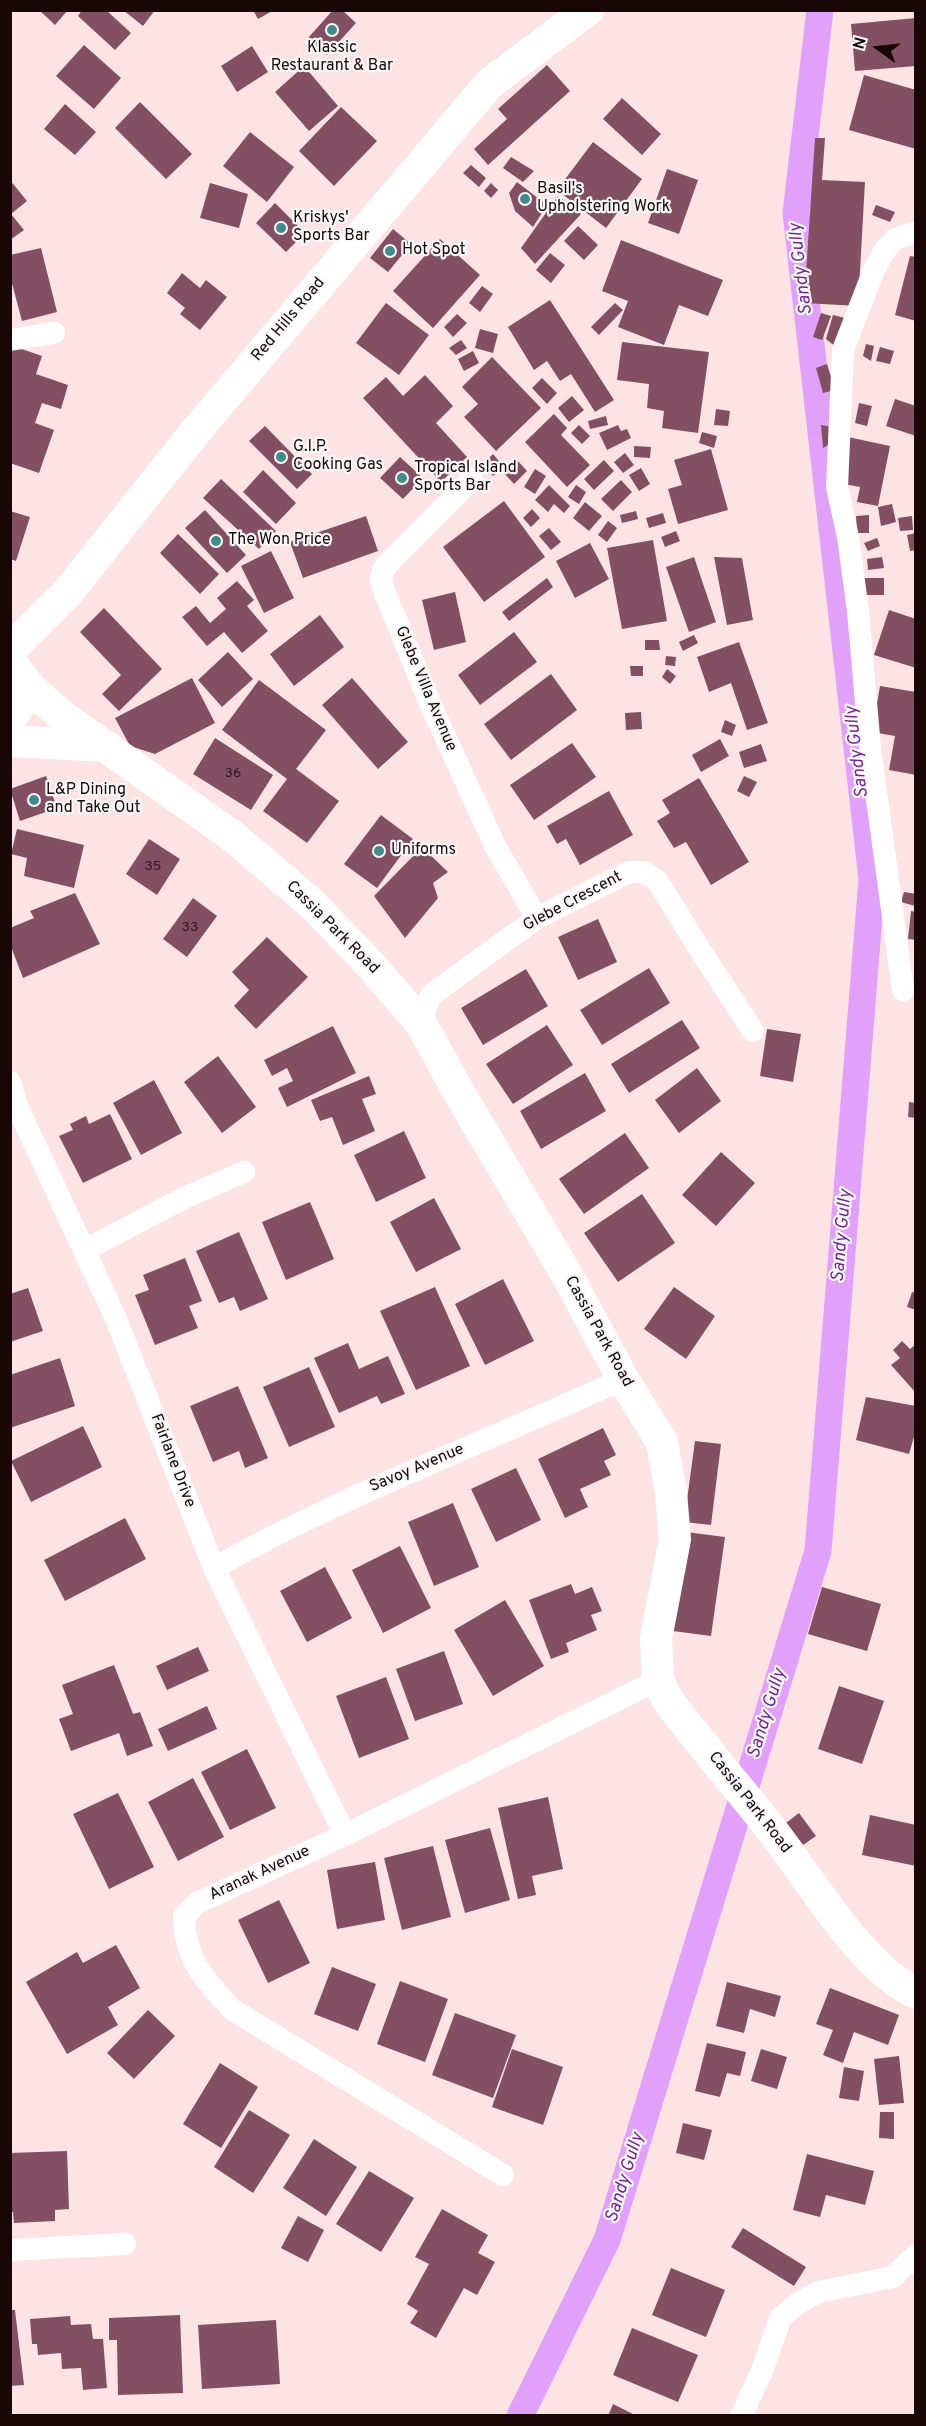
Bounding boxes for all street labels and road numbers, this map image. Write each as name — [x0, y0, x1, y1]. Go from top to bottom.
street label: Red Hills Road — [248, 274, 330, 366]
street label: Glebe Villa Avenue — [390, 624, 460, 754]
street label: Glebe Crescent — [520, 868, 626, 936]
street label: Cassia Park Road — [281, 877, 383, 979]
street label: Cassia Park Road — [560, 1273, 636, 1391]
street label: Fairlane Drive — [145, 1412, 199, 1510]
street label: Savoy Avenue — [367, 1441, 467, 1497]
street label: Cassia Park Road — [703, 1748, 795, 1858]
street label: Aranak Avenue — [207, 1842, 313, 1906]

